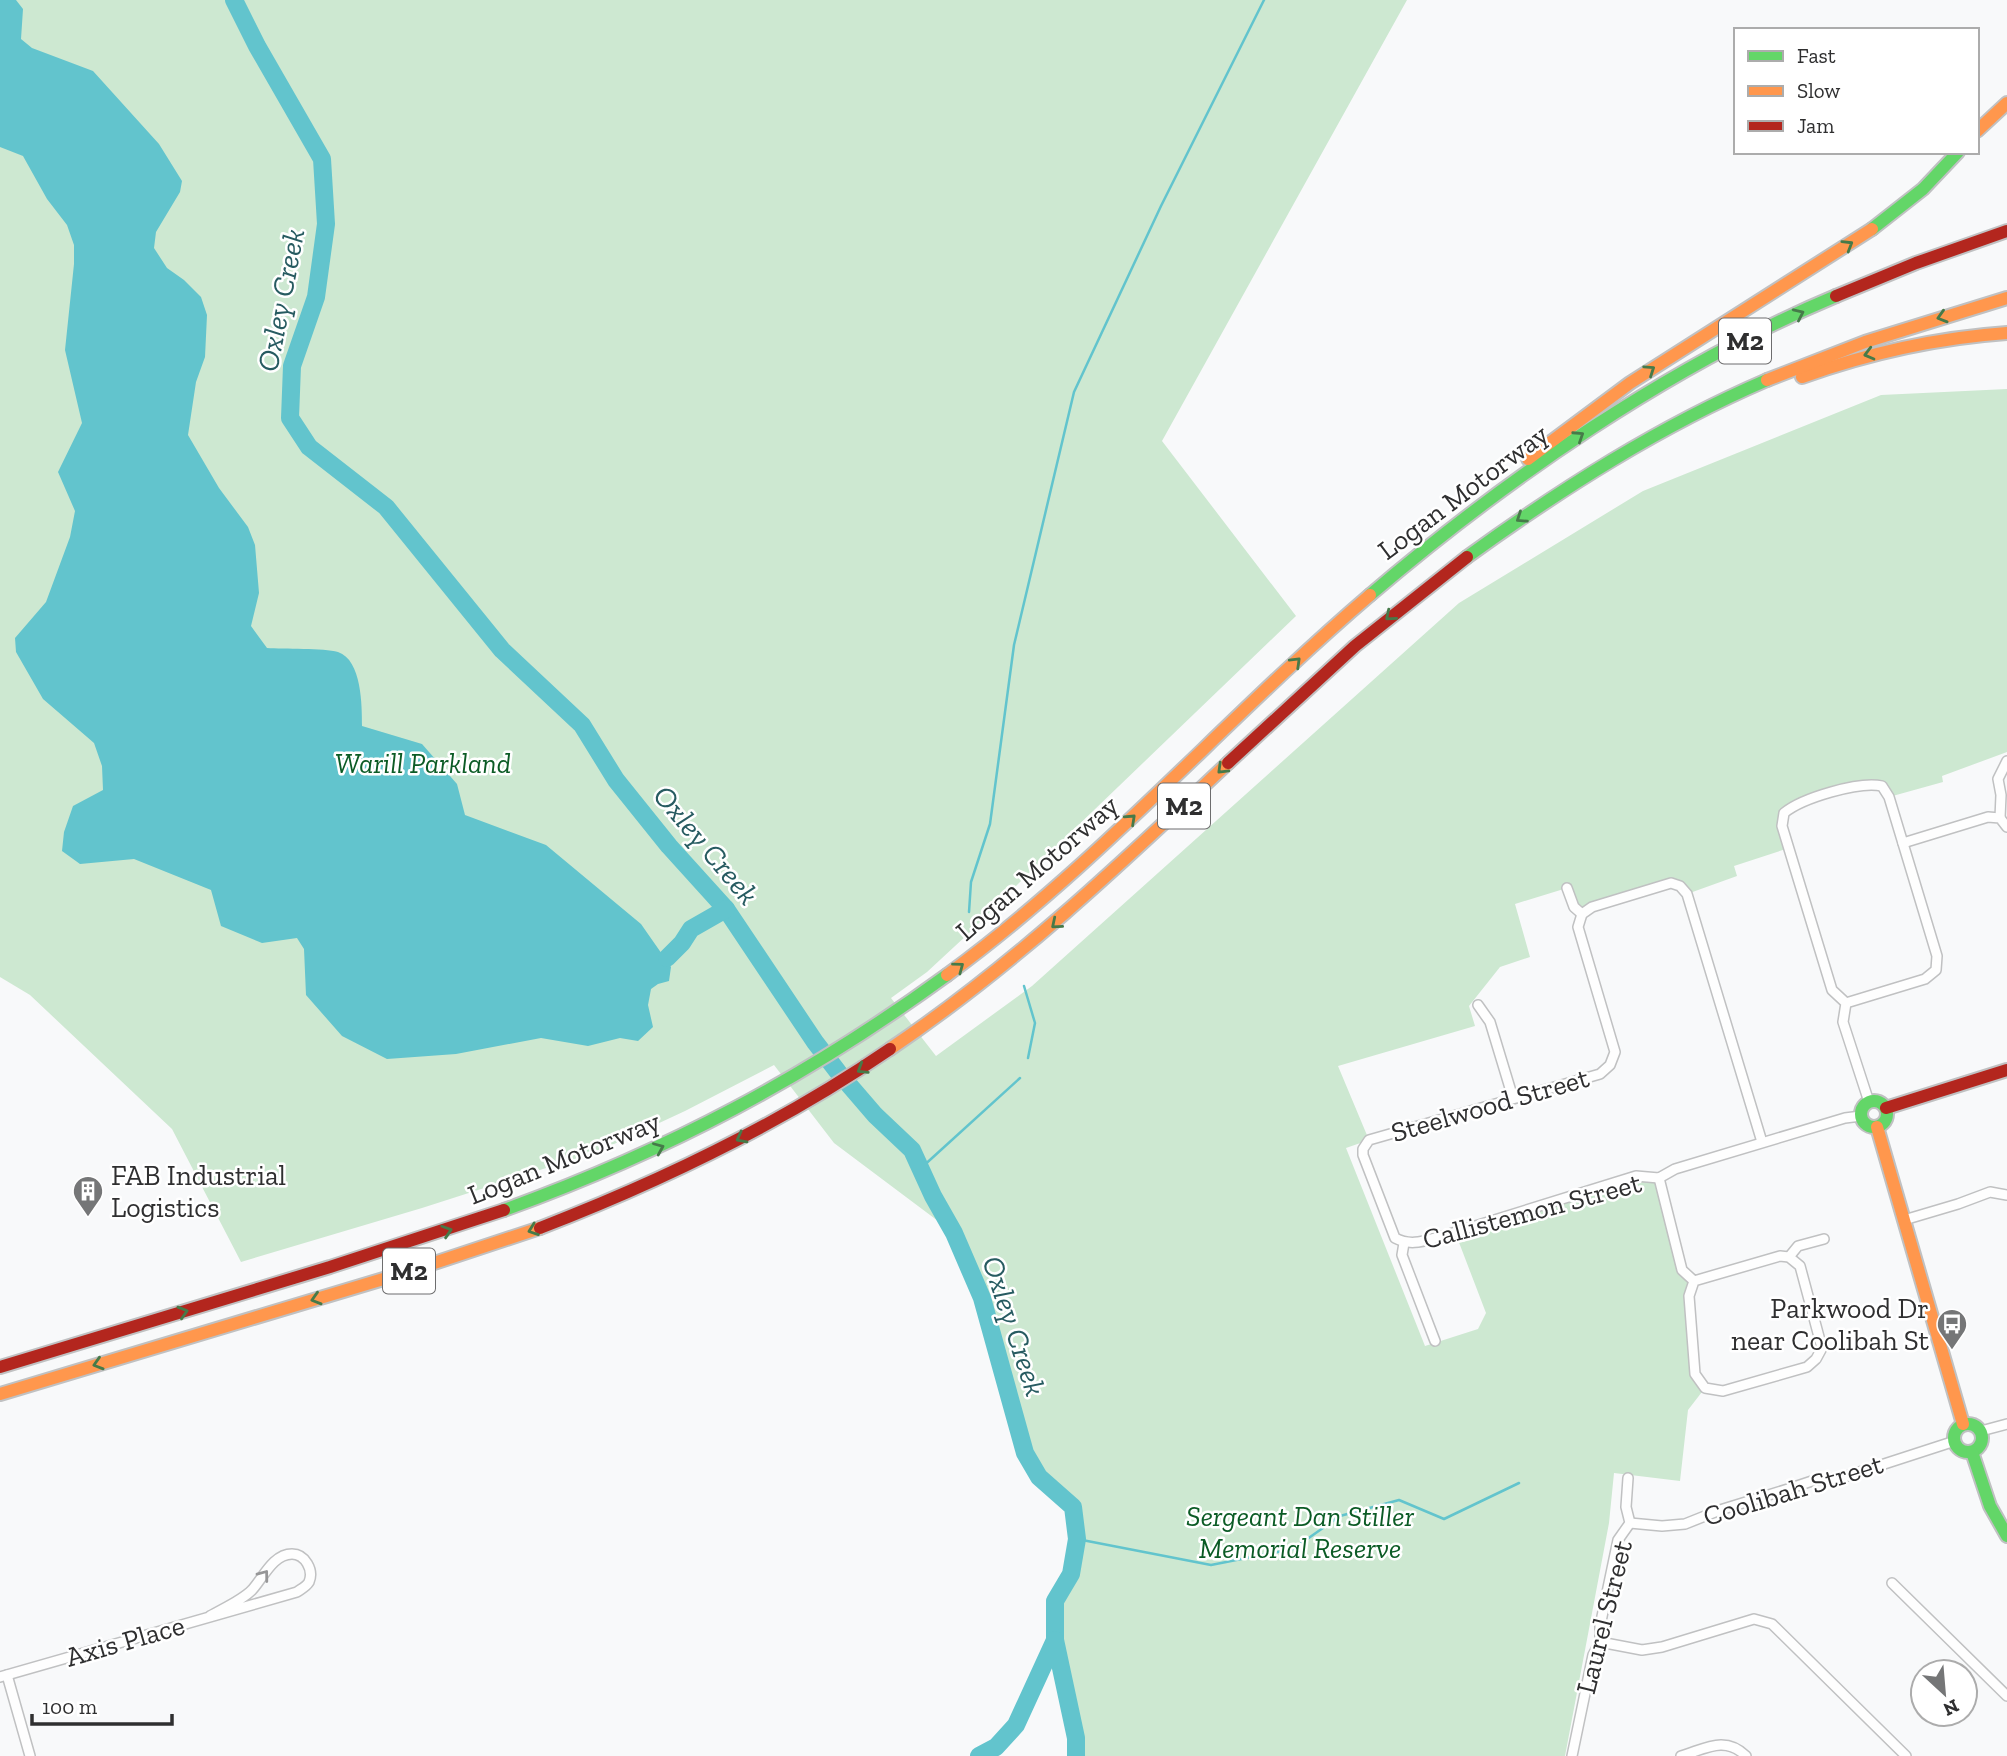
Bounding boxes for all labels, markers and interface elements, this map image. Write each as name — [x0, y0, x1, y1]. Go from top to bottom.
legend — [1734, 28, 1979, 154]
text: Fast — [1797, 43, 1836, 68]
text: Slow — [1797, 78, 1840, 103]
text: Jam — [1797, 113, 1834, 138]
water label: Oxley Creek — [250, 225, 312, 375]
one-way arrow — [1840, 240, 1853, 253]
one-way arrow — [1792, 308, 1804, 322]
one-way arrow — [1936, 309, 1948, 324]
road number: M2 — [1719, 318, 1771, 364]
one-way arrow — [1863, 346, 1875, 360]
one-way arrow — [1642, 366, 1655, 378]
street label: Logan Motorway — [1371, 417, 1555, 567]
one-way arrow — [1571, 432, 1584, 445]
one-way arrow — [1516, 510, 1529, 522]
one-way arrow — [1386, 608, 1399, 620]
one-way arrow — [1288, 658, 1301, 671]
park label: Warill Parkland — [335, 747, 511, 780]
one-way arrow — [1217, 761, 1230, 774]
water label: Oxley Creek — [646, 778, 766, 912]
road number: M2 — [1158, 784, 1210, 828]
street label: Logan Motorway — [949, 788, 1126, 948]
one-way arrow — [1123, 815, 1136, 828]
one-way arrow — [1051, 916, 1064, 929]
one-way arrow — [951, 963, 963, 976]
one-way arrow — [856, 1060, 869, 1073]
street label: Steelwood Street — [1387, 1061, 1593, 1149]
street label: Logan Motorway — [463, 1104, 666, 1212]
one-way arrow — [735, 1130, 748, 1143]
one-way arrow — [652, 1142, 664, 1156]
place label: FAB Industrial Logistics — [111, 1159, 286, 1224]
street label: Callistemon Street — [1419, 1166, 1645, 1256]
building icon: FAB Industrial Logistics — [71, 1174, 105, 1218]
one-way arrow — [527, 1222, 539, 1236]
one-way arrow — [440, 1225, 453, 1239]
road number: M2 — [383, 1248, 435, 1294]
water label: Oxley Creek — [974, 1252, 1054, 1400]
one-way arrow — [310, 1291, 322, 1306]
place label: Parkwood Dr near Coolibah St — [1731, 1292, 1930, 1357]
one-way arrow — [176, 1305, 188, 1320]
bus stop icon: Parkwood Dr near Coolibah St — [1935, 1307, 1969, 1351]
one-way arrow — [92, 1356, 104, 1371]
street label: Coolibah Street — [1699, 1447, 1887, 1533]
park label: Sergeant Dan Stiller Memorial Reserve — [1186, 1500, 1414, 1565]
street label: Laurel Street — [1569, 1536, 1639, 1697]
one-way arrow — [255, 1571, 268, 1583]
street label: Axis Place — [62, 1608, 188, 1674]
north arrow — [1909, 1658, 1979, 1728]
scale bar — [32, 1682, 172, 1726]
text: 100 m — [42, 1694, 97, 1719]
text: N — [1940, 1694, 1963, 1721]

